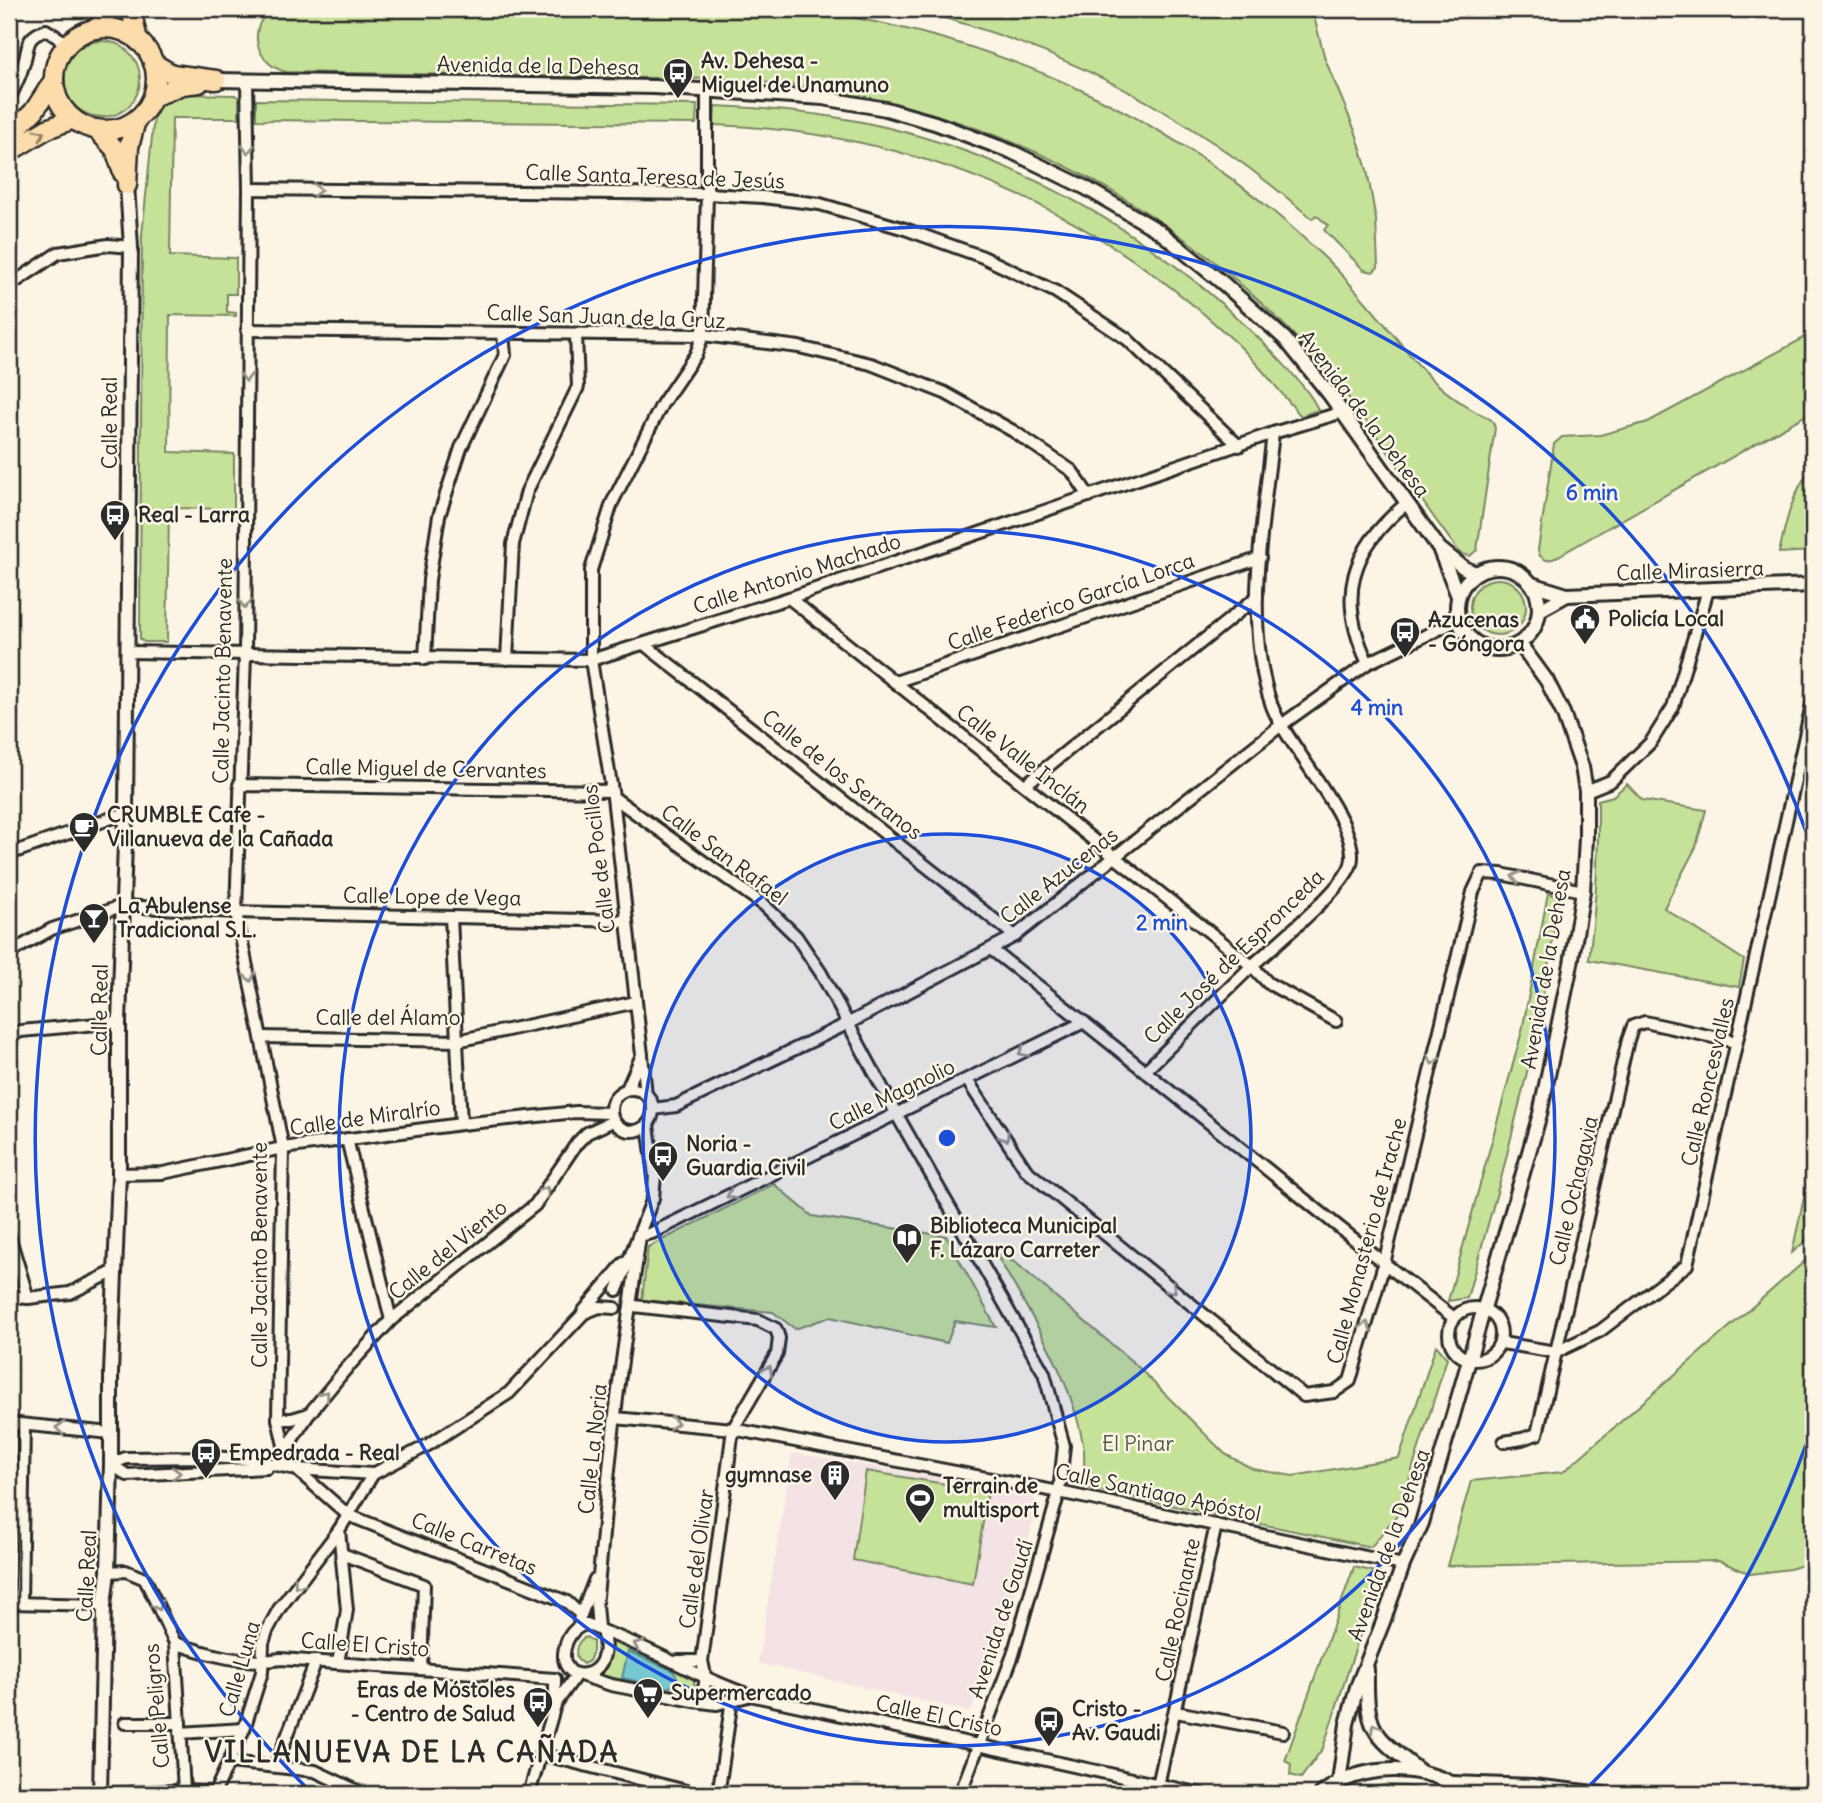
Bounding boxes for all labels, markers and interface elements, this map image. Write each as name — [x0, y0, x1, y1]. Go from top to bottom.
place label: Av. Dehesa - Miguel de Unamuno — [701, 47, 889, 98]
street label: Avenida de la Dehesa — [437, 50, 639, 81]
bus stop icon: Av. Dehesa - Miguel de Unamuno — [661, 56, 695, 100]
one-way arrow — [33, 129, 45, 142]
one-way arrow — [240, 145, 256, 155]
street label: Calle Santa Teresa de Jesús — [525, 158, 785, 195]
one-way arrow — [312, 182, 323, 198]
street label: Calle San Juan de la Cruz — [486, 299, 726, 334]
street label: Avenida de la Dehesa — [1293, 325, 1436, 503]
one-way arrow — [239, 372, 254, 383]
street label: Calle Real — [96, 377, 123, 469]
text: 6 min — [1566, 479, 1618, 506]
bus stop icon: Real - Larra — [98, 498, 132, 542]
place label: Real - Larra — [138, 501, 250, 528]
street label: Calle Antonio Machado — [689, 527, 904, 620]
street label: Calle Federico García Lorca — [944, 547, 1198, 657]
street label: Calle Mirasierra — [1616, 554, 1764, 587]
street label: Calle Jacinto Benavente — [207, 558, 238, 784]
one-way arrow — [237, 600, 253, 610]
public building icon: Policía Local — [1568, 602, 1602, 646]
place label: Policía Local — [1608, 605, 1724, 632]
place label: Azucenas - Góngora — [1428, 606, 1525, 657]
bus stop icon: Azucenas - Góngora — [1388, 615, 1422, 659]
text: 4 min — [1351, 694, 1403, 721]
street label: Calle Valle Inclán — [951, 698, 1095, 819]
street label: Calle de los Serranos — [757, 704, 928, 846]
street label: Calle Miguel de Cervantes — [305, 753, 547, 784]
street label: Calle de Pocillos — [576, 783, 621, 935]
street label: Calle San Rafael — [656, 798, 793, 911]
place label: CRUMBLE Cafe - Villanueva de la Cañada — [107, 801, 333, 852]
cafe icon: CRUMBLE Cafe - Villanueva de la Cañada — [67, 810, 101, 854]
street label: Calle Azucenas — [994, 821, 1123, 930]
street label: Calle José de Espronceda — [1138, 863, 1330, 1050]
street label: Avenida de la Dehesa — [1515, 867, 1576, 1071]
one-way arrow — [1510, 870, 1522, 885]
street label: Calle Lope de Vega — [343, 881, 521, 912]
place label: La Abulense Tradicional S.L. — [117, 892, 257, 943]
bar icon: La Abulense Tradicional S.L. — [77, 901, 111, 945]
text: 2 min — [1136, 909, 1188, 936]
street label: Calle Real — [85, 964, 114, 1056]
one-way arrow — [241, 971, 256, 983]
street label: Calle Roncesvalles — [1675, 995, 1740, 1169]
street label: Calle del Álamo — [315, 1004, 461, 1031]
one-way arrow — [1018, 1044, 1030, 1058]
street label: Calle Magnolio — [824, 1052, 959, 1137]
one-way arrow — [1426, 1054, 1441, 1066]
street label: Calle de Miralrío — [288, 1094, 442, 1141]
street label: Calle Ochagavia — [1543, 1113, 1604, 1268]
street label: Calle Monasterio de Irache — [1321, 1115, 1412, 1367]
centre of rings — [935, 1126, 959, 1150]
one-way arrow — [996, 1129, 1009, 1142]
place label: Noria - Guardia Civil — [686, 1130, 806, 1181]
bus stop icon: Noria - Guardia Civil — [646, 1139, 680, 1183]
street label: Calle Jacinto Benavente — [246, 1142, 273, 1368]
one-way arrow — [536, 1185, 549, 1198]
one-way arrow — [726, 1187, 738, 1201]
street label: Calle del Viento — [383, 1194, 512, 1306]
place label: Biblioteca Municipal F. Lázaro Carreter — [930, 1212, 1117, 1263]
library icon: Biblioteca Municipal F. Lázaro Carreter — [890, 1221, 924, 1265]
one-way arrow — [1165, 1280, 1177, 1293]
one-way arrow — [1357, 1320, 1372, 1332]
one-way arrow — [760, 1364, 773, 1377]
street label: Calle La Noria — [572, 1382, 613, 1516]
one-way arrow — [317, 1390, 330, 1402]
one-way arrow — [669, 1415, 680, 1430]
one-way arrow — [54, 1421, 65, 1436]
park label: El Pinar — [1102, 1430, 1174, 1457]
bus stop icon: Empedrada - Real — [189, 1436, 223, 1480]
place label: Empedrada - Real — [229, 1439, 400, 1466]
street label: Avenida de la Dehesa — [1341, 1445, 1436, 1645]
building icon: gymnase — [818, 1458, 852, 1502]
street label: Calle Santiago Apóstol — [1053, 1458, 1263, 1528]
place label: gymnase — [725, 1461, 812, 1488]
one-way arrow — [171, 1465, 182, 1481]
place label: Terrain de multisport — [943, 1472, 1040, 1523]
sports icon: Terrain de multisport — [903, 1481, 937, 1525]
street label: Calle del Olivar — [673, 1487, 720, 1631]
street label: Calle Carretas — [407, 1506, 541, 1581]
street label: Calle Real — [71, 1529, 102, 1623]
street label: Avenida de Gaudí — [962, 1536, 1039, 1702]
street label: Calle Rocinante — [1149, 1536, 1206, 1684]
one-way arrow — [293, 1577, 306, 1589]
one-way arrow — [149, 1599, 163, 1611]
street label: Calle Luna — [213, 1618, 266, 1720]
street label: Calle El Cristo — [300, 1627, 430, 1662]
one-way arrow — [632, 1639, 645, 1653]
street label: Calle Peligros — [138, 1642, 175, 1770]
place label: Eras de Móstoles - Centro de Salud — [351, 1676, 516, 1727]
supermarket icon: Supermercado — [631, 1676, 665, 1720]
place label: Supermercado — [671, 1679, 812, 1706]
bus stop icon: Eras de Móstoles - Centro de Salud — [521, 1685, 555, 1729]
street label: Calle El Cristo — [873, 1689, 1005, 1742]
place label: Cristo - Av. Gaudi — [1072, 1695, 1161, 1746]
bus stop icon: Cristo - Av. Gaudi — [1032, 1704, 1066, 1748]
one-way arrow — [1370, 1723, 1383, 1735]
district label: VILLANUEVA DE LA CAÑADA — [205, 1733, 619, 1770]

